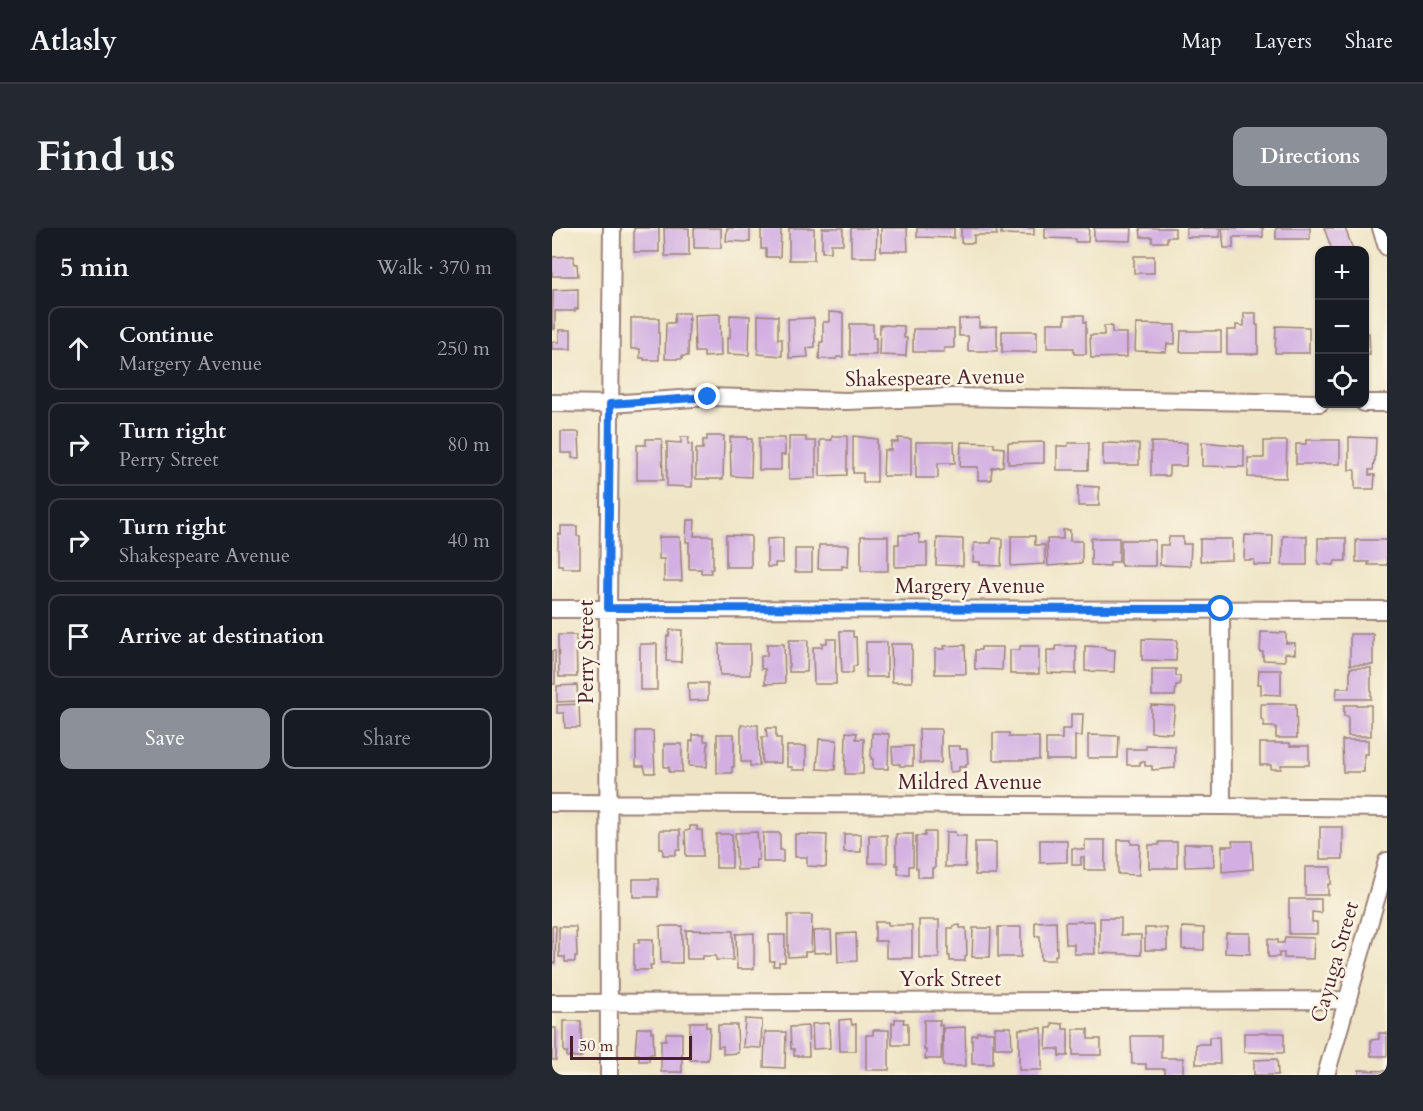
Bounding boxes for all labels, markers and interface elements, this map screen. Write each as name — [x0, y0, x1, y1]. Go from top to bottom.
text: Atlasly — [30, 22, 117, 60]
text: Map — [1182, 27, 1222, 56]
text: Layers — [1255, 27, 1312, 56]
text: Share — [1345, 27, 1393, 56]
button: Directions — [1233, 127, 1387, 186]
text: Find us — [36, 128, 176, 185]
map controls — [1315, 246, 1369, 408]
button: + — [1315, 246, 1369, 300]
text: 5 min — [60, 250, 129, 285]
text: Walk · 370 m — [377, 254, 492, 281]
button: − — [1315, 300, 1369, 354]
text: Continue — [119, 320, 214, 350]
icon: ahead — [62, 332, 95, 365]
text: 250 m — [437, 335, 490, 362]
text: Margery Avenue — [119, 350, 262, 377]
button: locate — [1315, 354, 1369, 408]
street label: Shakespeare Avenue — [845, 362, 1025, 394]
route end — [694, 383, 720, 409]
text: Turn right — [119, 416, 226, 446]
icon: right — [62, 428, 95, 461]
text: 80 m — [447, 431, 490, 458]
text: Perry Street — [119, 446, 219, 473]
text: Turn right — [119, 512, 226, 542]
icon: right — [62, 524, 95, 557]
text: 40 m — [447, 527, 490, 554]
text: Shakespeare Avenue — [119, 542, 290, 569]
street label: Margery Avenue — [895, 572, 1045, 601]
route start — [1207, 595, 1233, 621]
street label: Perry Street — [572, 599, 601, 704]
icon: arrive — [62, 620, 95, 653]
text: Arrive at destination — [119, 621, 324, 651]
button: Save — [60, 708, 270, 769]
button: Share — [282, 708, 492, 769]
street label: Mildred Avenue — [898, 768, 1042, 797]
street label: Cayuga Street — [1304, 898, 1366, 1026]
street label: York Street — [899, 965, 1001, 994]
scale bar — [570, 1033, 692, 1060]
text: 50 m — [579, 1035, 613, 1057]

